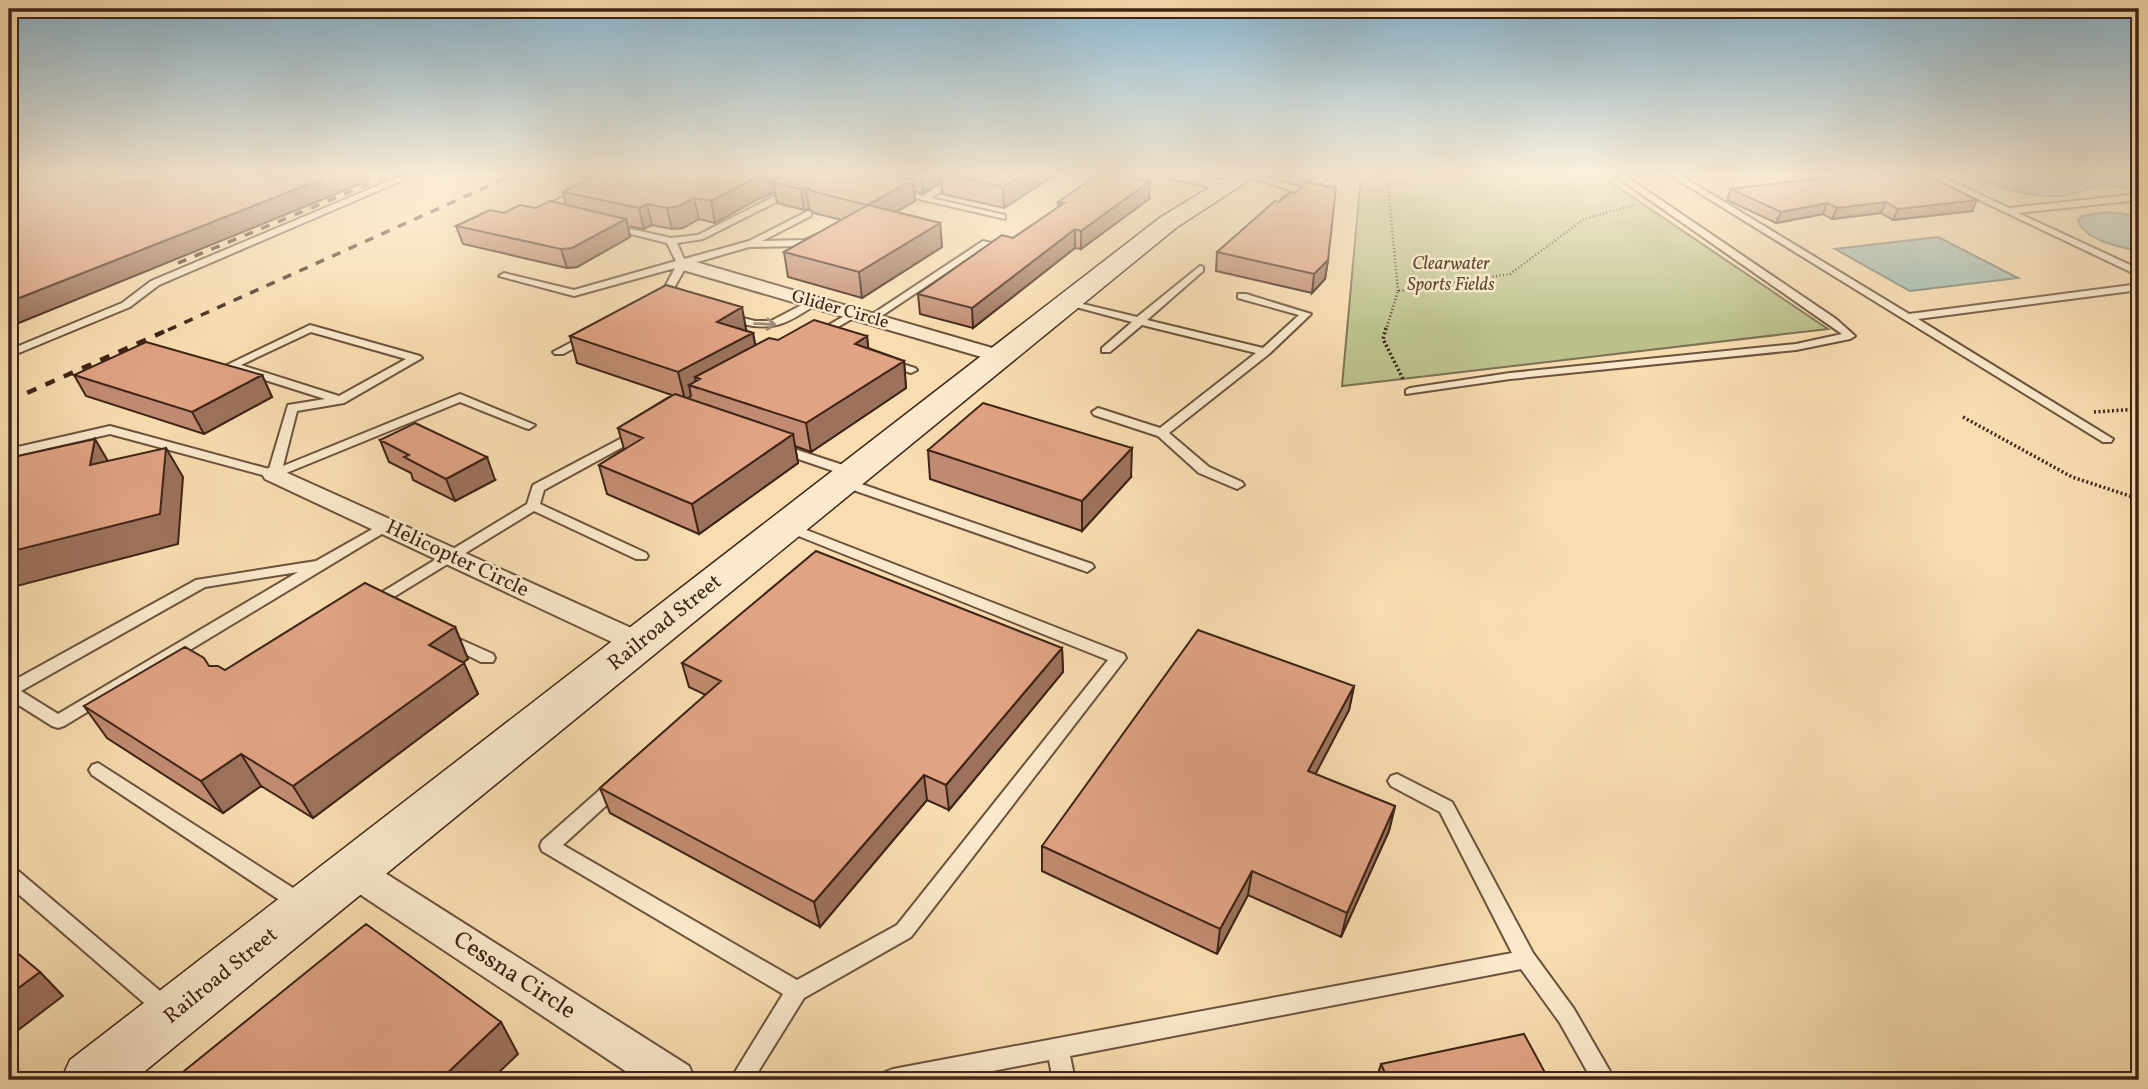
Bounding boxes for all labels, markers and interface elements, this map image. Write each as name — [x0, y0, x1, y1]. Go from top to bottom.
park label: Clearwater Sports Fields — [1407, 252, 1495, 298]
street label: Glider Circle — [788, 284, 892, 336]
one-way arrow — [753, 318, 776, 331]
street label: Helicopter Circle — [381, 513, 533, 605]
street label: Railroad Street — [602, 568, 728, 678]
street label: Railroad Street — [158, 921, 284, 1031]
street label: Cessna Circle — [446, 924, 582, 1028]

